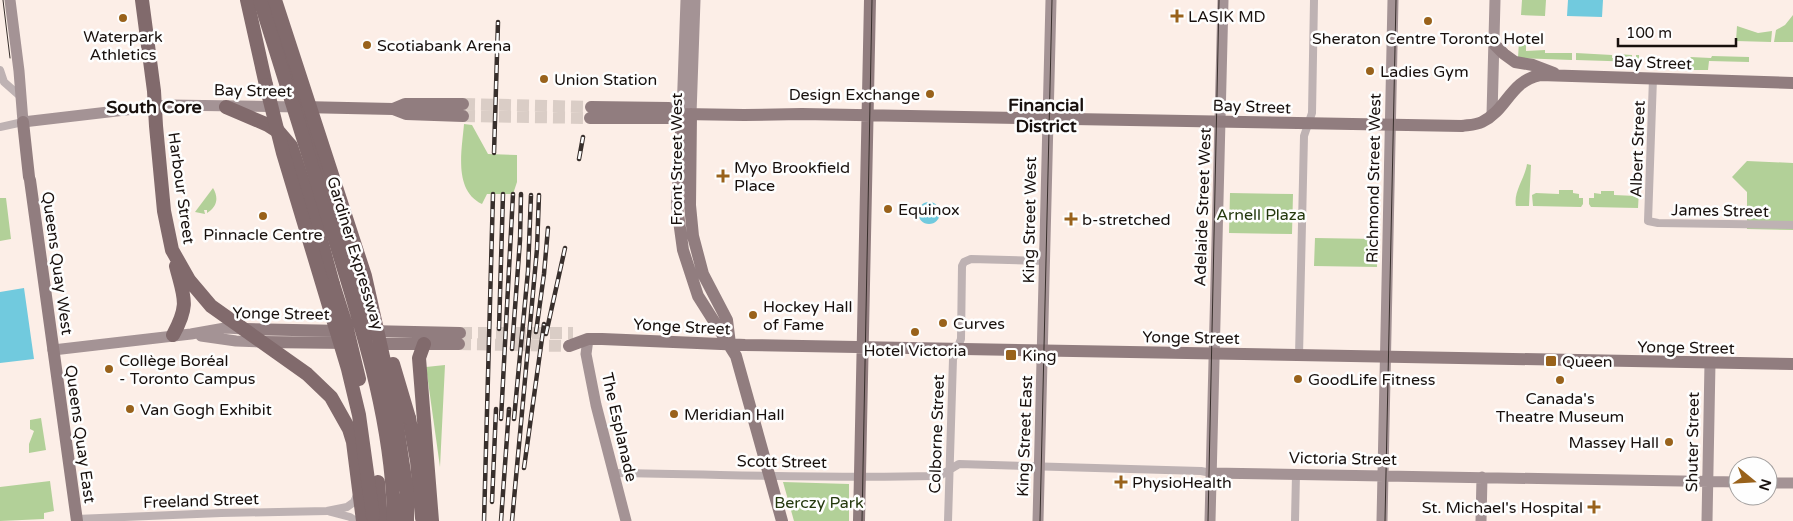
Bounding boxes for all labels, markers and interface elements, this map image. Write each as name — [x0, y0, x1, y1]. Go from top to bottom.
place label: LASIK MD — [1188, 7, 1266, 27]
marker: LASIK MD — [1170, 9, 1184, 23]
marker: Waterpark Athletics — [117, 12, 129, 24]
marker: Sheraton Centre Toronto Hotel — [1422, 15, 1434, 27]
scale bar — [1618, 15, 1736, 47]
text: 100 m — [1626, 24, 1672, 42]
place label: Waterpark Athletics — [83, 27, 163, 65]
place label: Sheraton Centre Toronto Hotel — [1312, 29, 1544, 49]
place label: Scotiabank Arena — [377, 36, 511, 56]
marker: Scotiabank Arena — [361, 39, 373, 51]
street label: Bay Street — [1613, 52, 1693, 74]
place label: Ladies Gym — [1380, 62, 1469, 82]
marker: Ladies Gym — [1364, 65, 1376, 77]
place label: Union Station — [554, 70, 657, 90]
marker: Union Station — [538, 73, 550, 85]
street label: Bay Street — [214, 80, 292, 102]
place label: Design Exchange — [789, 85, 920, 105]
marker: Design Exchange — [924, 88, 936, 100]
street label: Front Street West — [667, 93, 687, 225]
street label: Richmond Street West — [1363, 93, 1385, 263]
district label: Financial District — [1008, 94, 1084, 137]
district label: South Core — [106, 96, 202, 118]
street label: Bay Street — [1212, 96, 1292, 118]
street label: Albert Street — [1626, 100, 1650, 198]
street label: Adelaide Street West — [1190, 127, 1216, 287]
street label: Harbour Street — [163, 131, 199, 245]
street label: King Street West — [1019, 156, 1041, 284]
place label: Myo Brookfield Place — [734, 158, 850, 196]
marker: Myo Brookfield Place — [716, 169, 730, 183]
street label: Gardiner Expressway — [322, 174, 388, 333]
street label: Queens Quay West — [37, 190, 77, 336]
place label: Equinox — [898, 200, 960, 220]
street label: James Street — [1671, 200, 1769, 222]
marker: Equinox — [882, 203, 894, 215]
park label: Arnell Plaza — [1216, 205, 1306, 225]
marker: Pinnacle Centre — [257, 210, 269, 222]
place label: b-stretched — [1082, 210, 1171, 230]
marker: b-stretched — [1064, 212, 1078, 226]
place label: Pinnacle Centre — [203, 225, 323, 245]
place label: Hockey Hall of Fame — [763, 297, 852, 335]
street label: Yonge Street — [232, 303, 330, 325]
marker: Hockey Hall of Fame — [747, 309, 759, 321]
street label: Yonge Street — [633, 314, 731, 340]
place label: Curves — [953, 314, 1005, 334]
marker: Curves — [937, 317, 949, 329]
marker: Hotel Victoria — [909, 326, 921, 338]
street label: Yonge Street — [1142, 327, 1240, 349]
street label: Yonge Street — [1637, 337, 1735, 359]
place label: Hotel Victoria — [863, 341, 967, 361]
place label: King — [1022, 346, 1057, 366]
marker: King — [1004, 348, 1018, 362]
place label: Collège Boréal - Toronto Campus — [119, 351, 256, 389]
place label: Queen — [1562, 352, 1612, 372]
marker: Queen — [1544, 354, 1558, 368]
marker: Collège Boréal - Toronto Campus — [103, 363, 115, 375]
street label: Queens Quay East — [60, 364, 100, 505]
place label: GoodLife Fitness — [1308, 370, 1435, 390]
street label: The Esplanade — [597, 371, 641, 484]
marker: GoodLife Fitness — [1292, 373, 1304, 385]
street label: Colborne Street — [925, 374, 949, 494]
marker: Canada's Theatre Museum — [1554, 374, 1566, 386]
street label: King Street East — [1013, 375, 1037, 497]
place label: Canada's Theatre Museum — [1496, 389, 1624, 427]
street label: Shuter Street — [1682, 392, 1704, 492]
place label: Van Gogh Exhibit — [140, 400, 272, 420]
marker: Van Gogh Exhibit — [124, 403, 136, 415]
place label: Meridian Hall — [684, 405, 784, 425]
marker: Meridian Hall — [668, 408, 680, 420]
place label: Massey Hall — [1568, 433, 1659, 453]
marker: Massey Hall — [1663, 436, 1675, 448]
street label: Victoria Street — [1289, 448, 1397, 470]
street label: Scott Street — [737, 451, 827, 473]
north arrow — [1728, 456, 1778, 506]
place label: PhysioHealth — [1132, 473, 1232, 493]
marker: PhysioHealth — [1114, 475, 1128, 489]
text: N — [1755, 477, 1775, 493]
street label: Freeland Street — [143, 489, 259, 513]
park label: Berczy Park — [774, 493, 864, 513]
place label: St. Michael's Hospital — [1422, 498, 1583, 518]
marker: St. Michael's Hospital — [1587, 500, 1601, 514]

